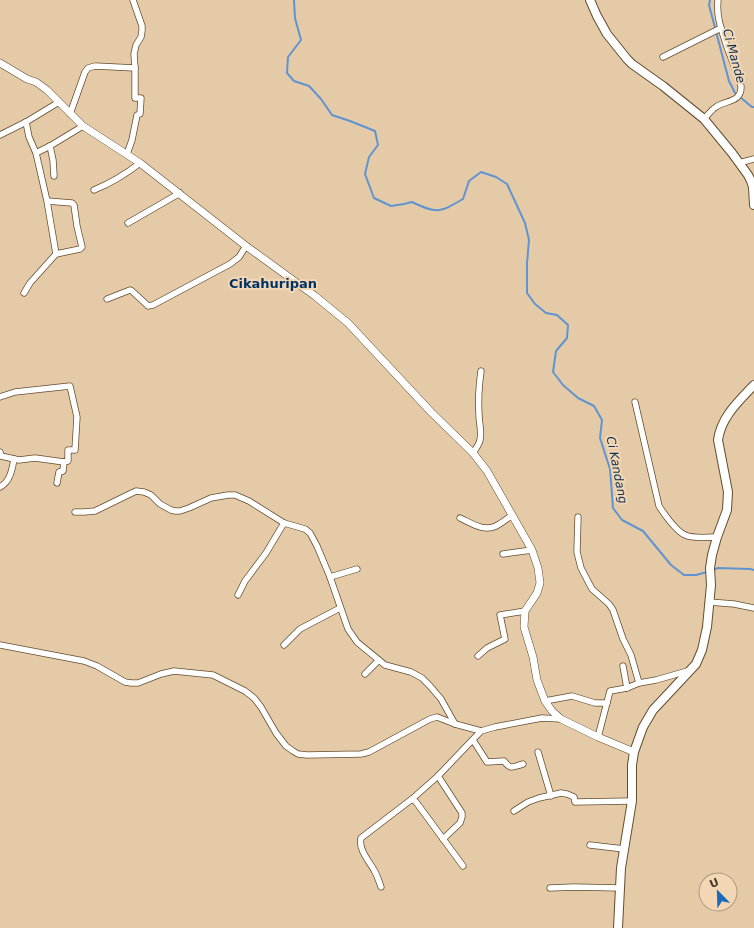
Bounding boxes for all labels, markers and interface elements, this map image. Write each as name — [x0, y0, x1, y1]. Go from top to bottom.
water label: Ci Mande — [720, 27, 748, 85]
district label: Cikahuripan — [229, 276, 317, 291]
water label: Ci Kandang — [604, 435, 630, 505]
north arrow — [698, 872, 738, 912]
text: U — [708, 876, 721, 891]

